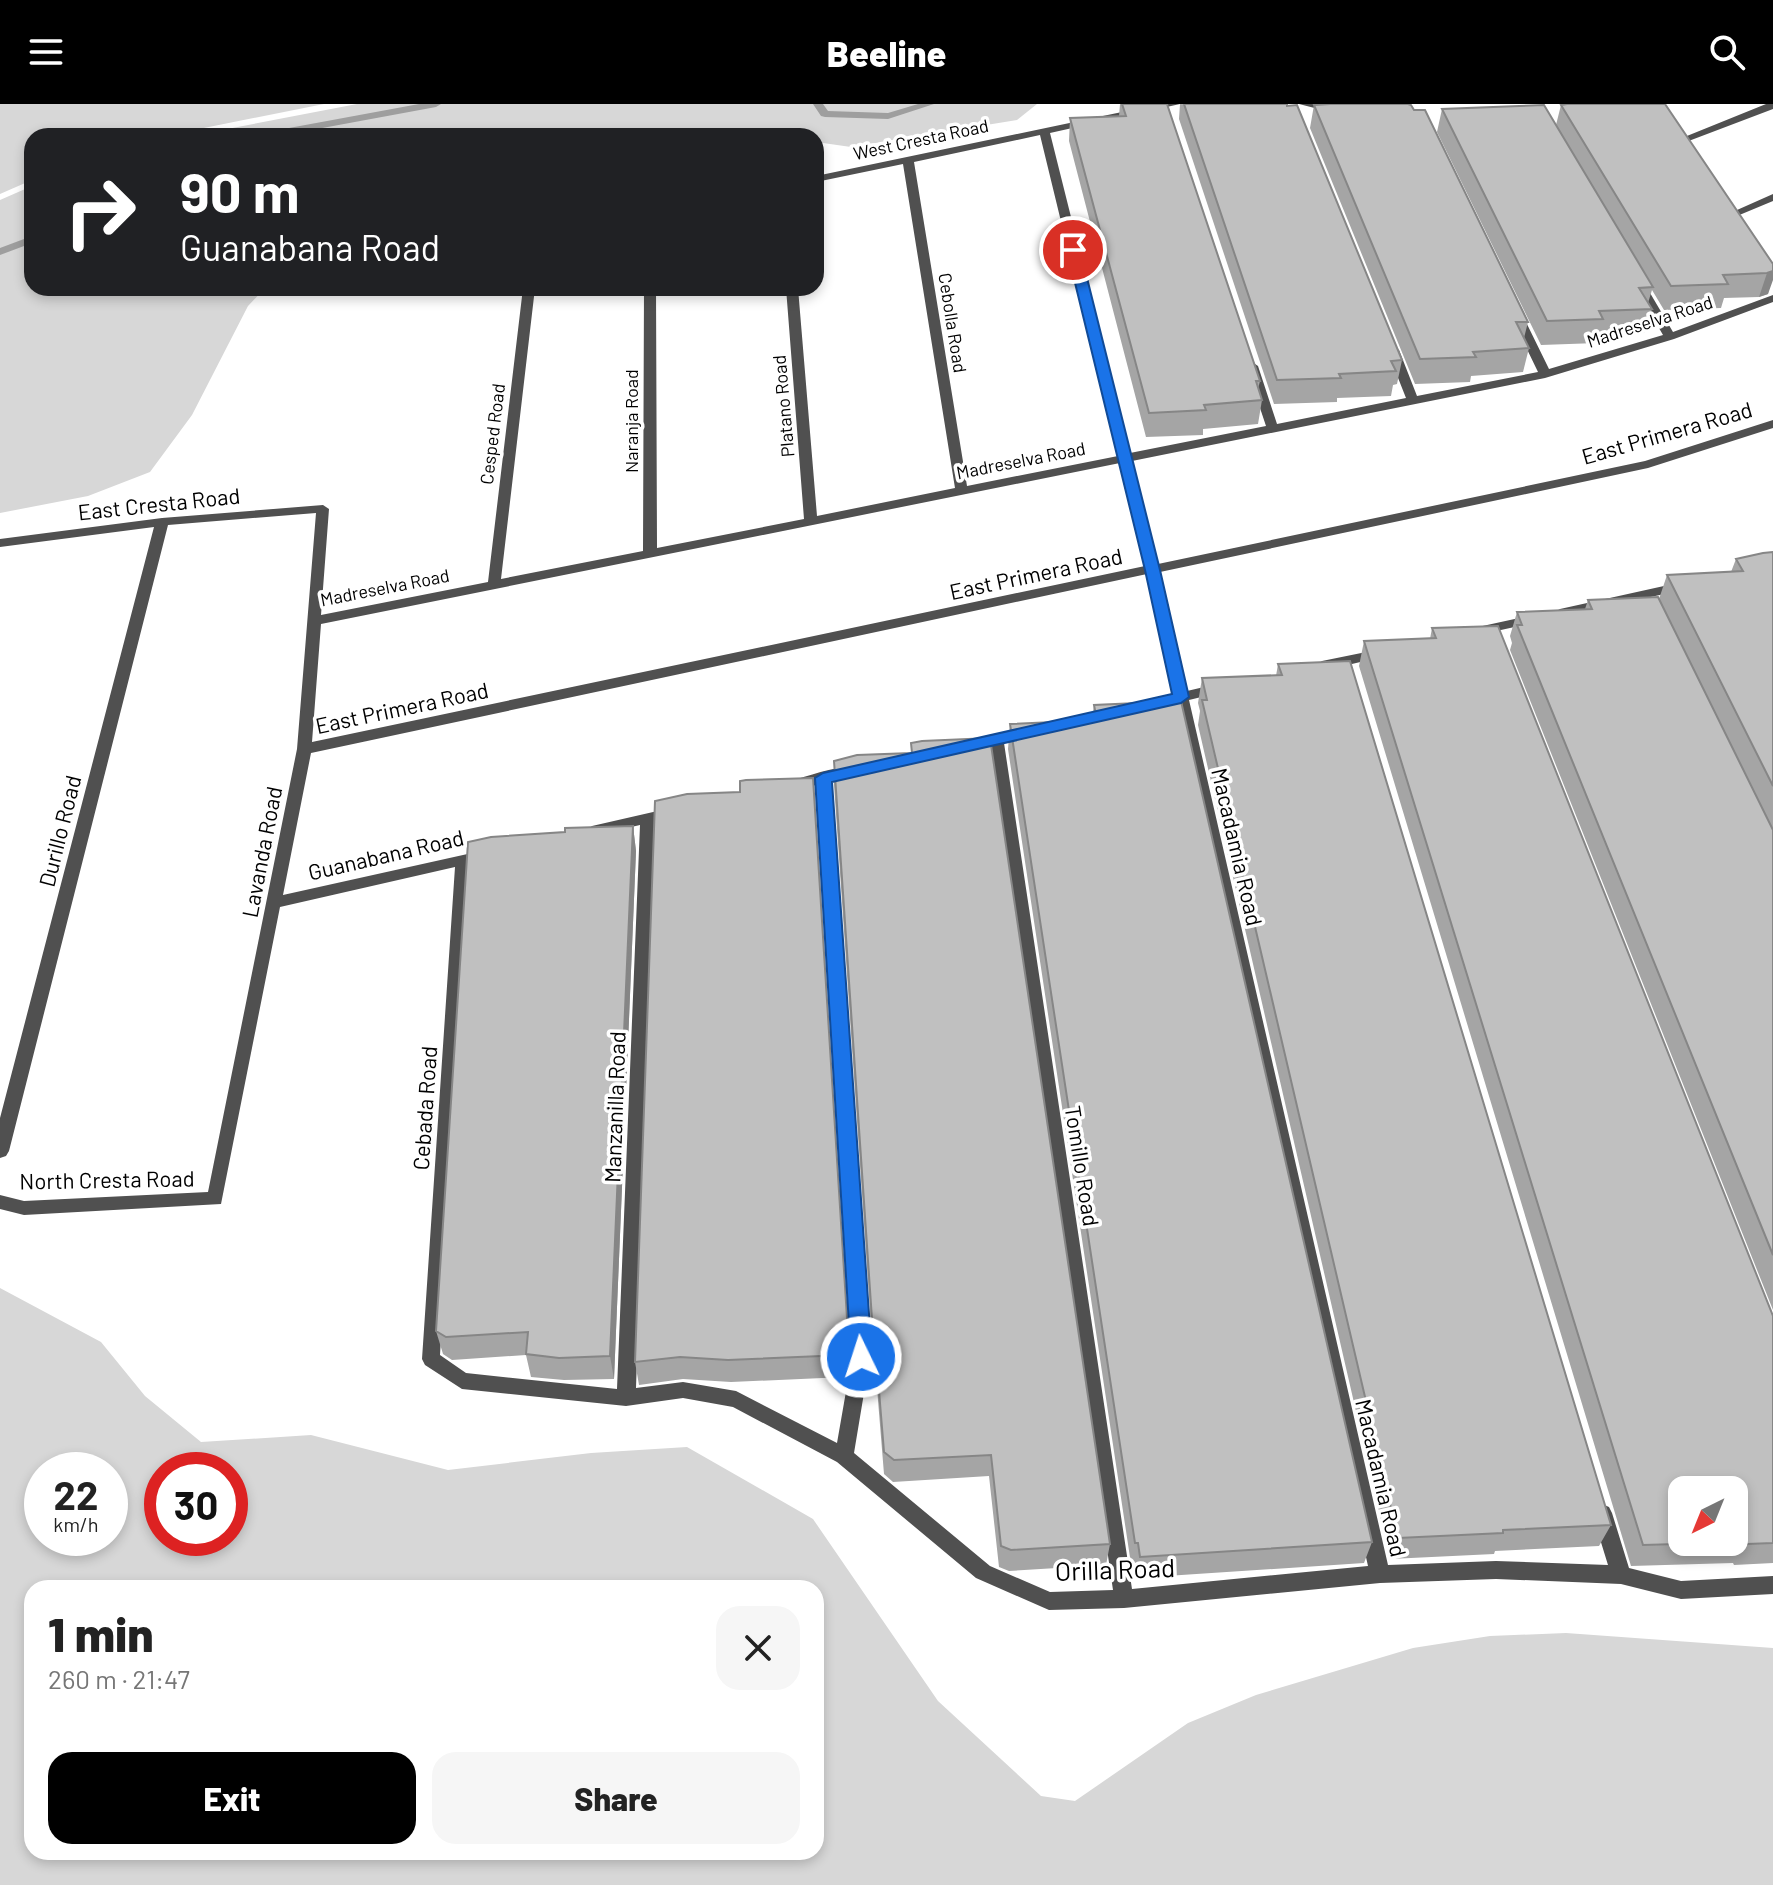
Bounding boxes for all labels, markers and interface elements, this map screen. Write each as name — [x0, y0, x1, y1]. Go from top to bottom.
icon: menu — [24, 30, 68, 74]
icon: search — [1705, 30, 1749, 74]
text: Beeline — [827, 31, 946, 74]
street label: West Cresta Road — [851, 114, 990, 164]
text: 90 m — [180, 157, 300, 224]
icon: right — [48, 160, 152, 264]
pin — [1039, 216, 1107, 284]
text: Guanabana Road — [180, 225, 440, 268]
icon: arrive — [1051, 228, 1095, 272]
street label: Cebolla Road — [934, 271, 972, 374]
street label: Madreselva Road — [1584, 290, 1715, 352]
street label: Platano Road — [768, 354, 798, 458]
street label: Naranja Road — [620, 369, 642, 473]
street label: Cesped Road — [475, 382, 509, 486]
street label: East Primera Road — [1578, 395, 1755, 469]
street label: Madreselva Road — [954, 437, 1087, 483]
street label: East Cresta Road — [76, 482, 241, 524]
street label: East Primera Road — [947, 542, 1125, 604]
street label: Madreselva Road — [318, 564, 451, 610]
street label: East Primera Road — [313, 676, 491, 738]
street label: Macadamia Road — [1207, 765, 1269, 928]
street label: Durillo Road — [33, 772, 85, 889]
street label: Lavanda Road — [236, 784, 286, 920]
street label: Guanabana Road — [305, 823, 466, 885]
street label: Manzanilla Road — [598, 1031, 630, 1183]
street label: Cebada Road — [407, 1045, 441, 1171]
street label: Tomillo Road — [1061, 1104, 1105, 1228]
street label: North Cresta Road — [19, 1164, 195, 1194]
position arrow — [819, 1315, 903, 1399]
street label: Macadamia Road — [1351, 1396, 1413, 1559]
speed limit sign: 30 — [144, 1452, 248, 1556]
text: 22 — [54, 1470, 98, 1518]
north arrow — [1668, 1476, 1748, 1556]
map controls — [1668, 1476, 1748, 1556]
text: km/h — [53, 1512, 99, 1536]
street label: Orilla Road — [1054, 1551, 1176, 1586]
text: 1 min — [48, 1604, 154, 1662]
button: close — [716, 1606, 800, 1690]
text: 260 m · 21:47 — [48, 1663, 190, 1694]
button: Exit — [48, 1752, 416, 1844]
button: Share — [432, 1752, 800, 1844]

